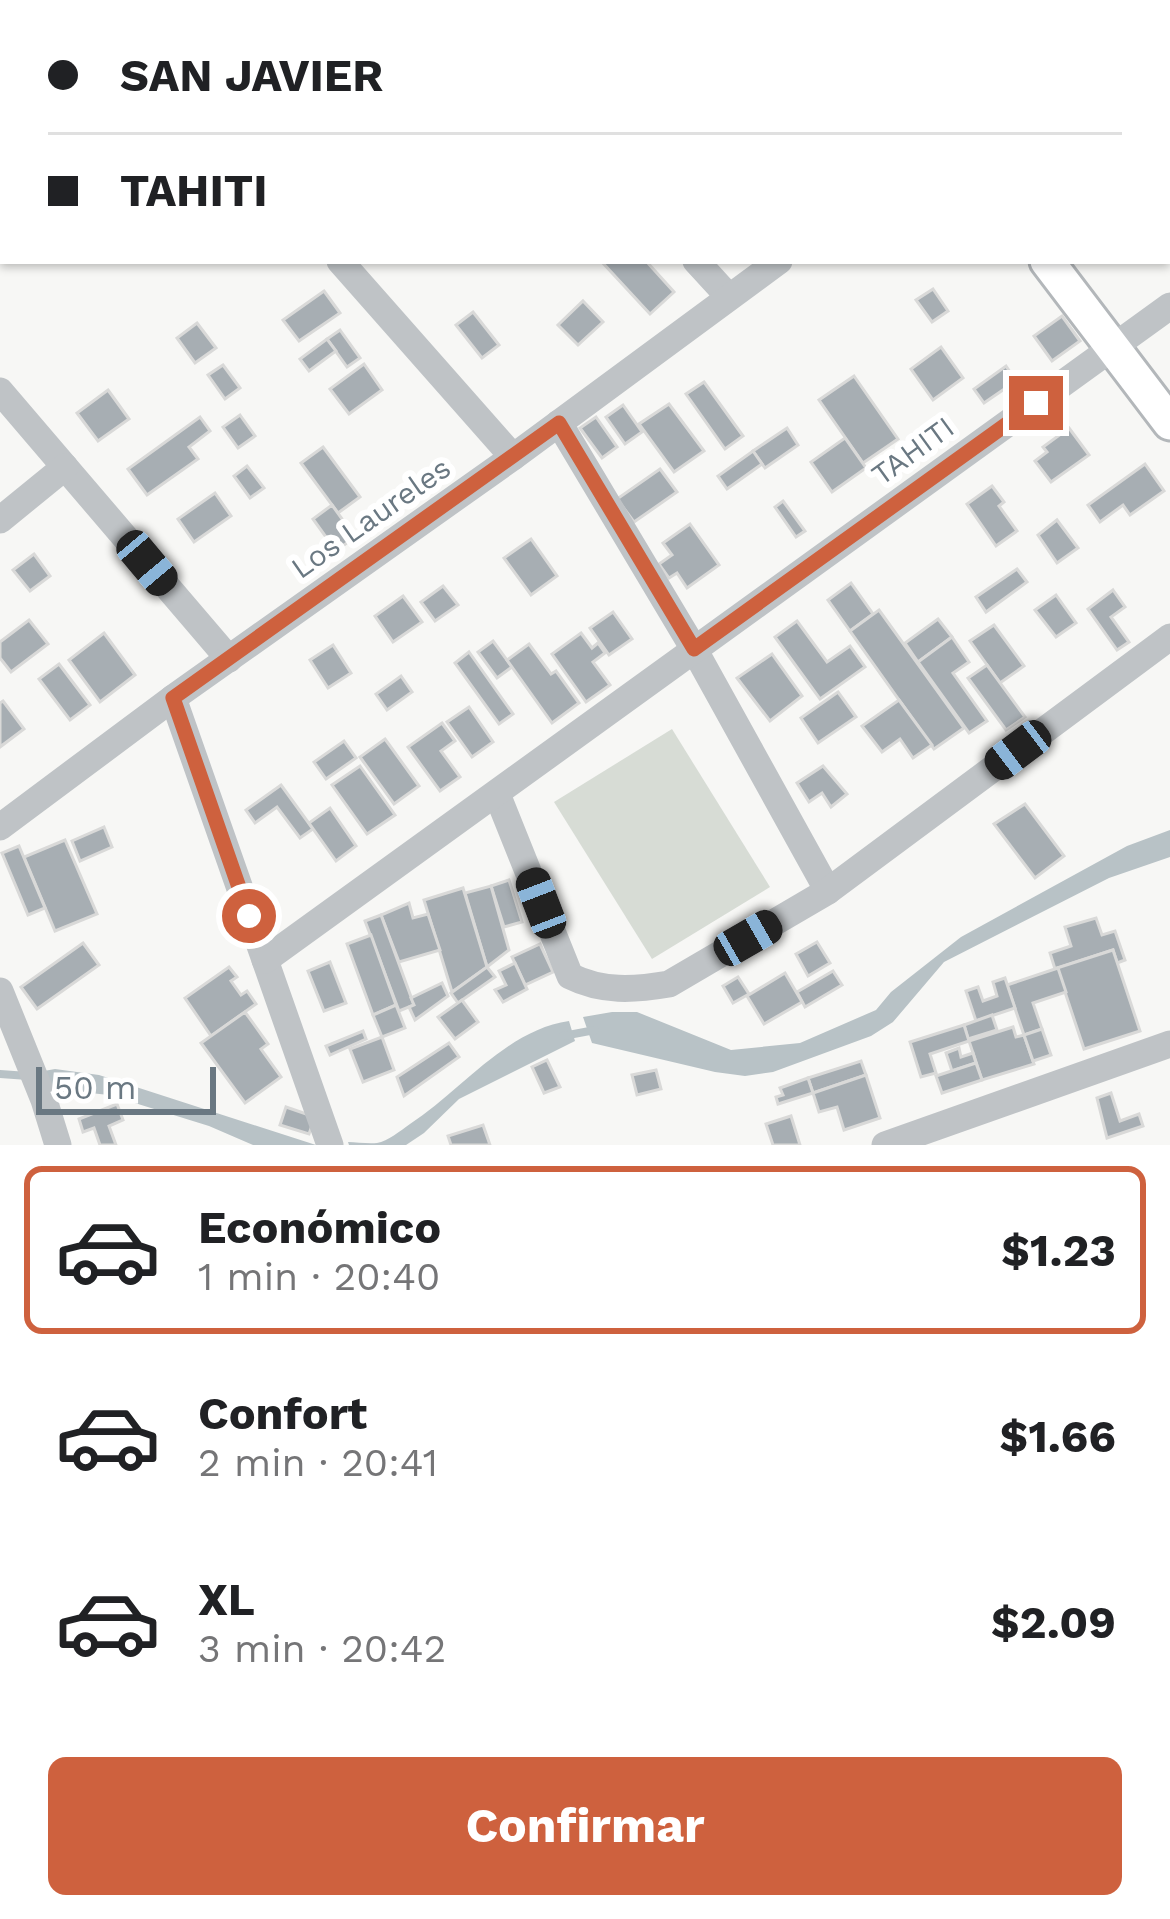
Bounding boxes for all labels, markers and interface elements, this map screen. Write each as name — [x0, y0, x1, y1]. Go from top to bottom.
text: SAN JAVIER — [120, 49, 383, 102]
text: TAHITI — [120, 164, 268, 217]
route end — [1009, 376, 1063, 430]
street label: TAHITI — [865, 409, 961, 492]
street label: Los Laureles — [284, 450, 457, 585]
car — [110, 524, 184, 602]
car — [978, 714, 1058, 786]
car — [511, 863, 571, 943]
route start — [222, 889, 276, 943]
car — [708, 904, 788, 972]
scale bar — [36, 1061, 216, 1114]
text: 50 m — [54, 1068, 136, 1107]
icon: car — [54, 1196, 162, 1304]
text: Económico — [198, 1201, 441, 1254]
text: $1.23 — [1001, 1224, 1116, 1277]
text: 1 min · 20:40 — [198, 1254, 440, 1299]
icon: car — [54, 1382, 162, 1490]
text: Confort — [198, 1387, 367, 1440]
text: $1.66 — [1000, 1410, 1116, 1463]
text: 2 min · 20:41 — [198, 1440, 438, 1485]
icon: car — [54, 1568, 162, 1676]
text: XL — [198, 1573, 255, 1626]
text: $2.09 — [991, 1596, 1116, 1649]
text: 3 min · 20:42 — [198, 1626, 446, 1671]
button: Confirmar — [48, 1757, 1122, 1895]

